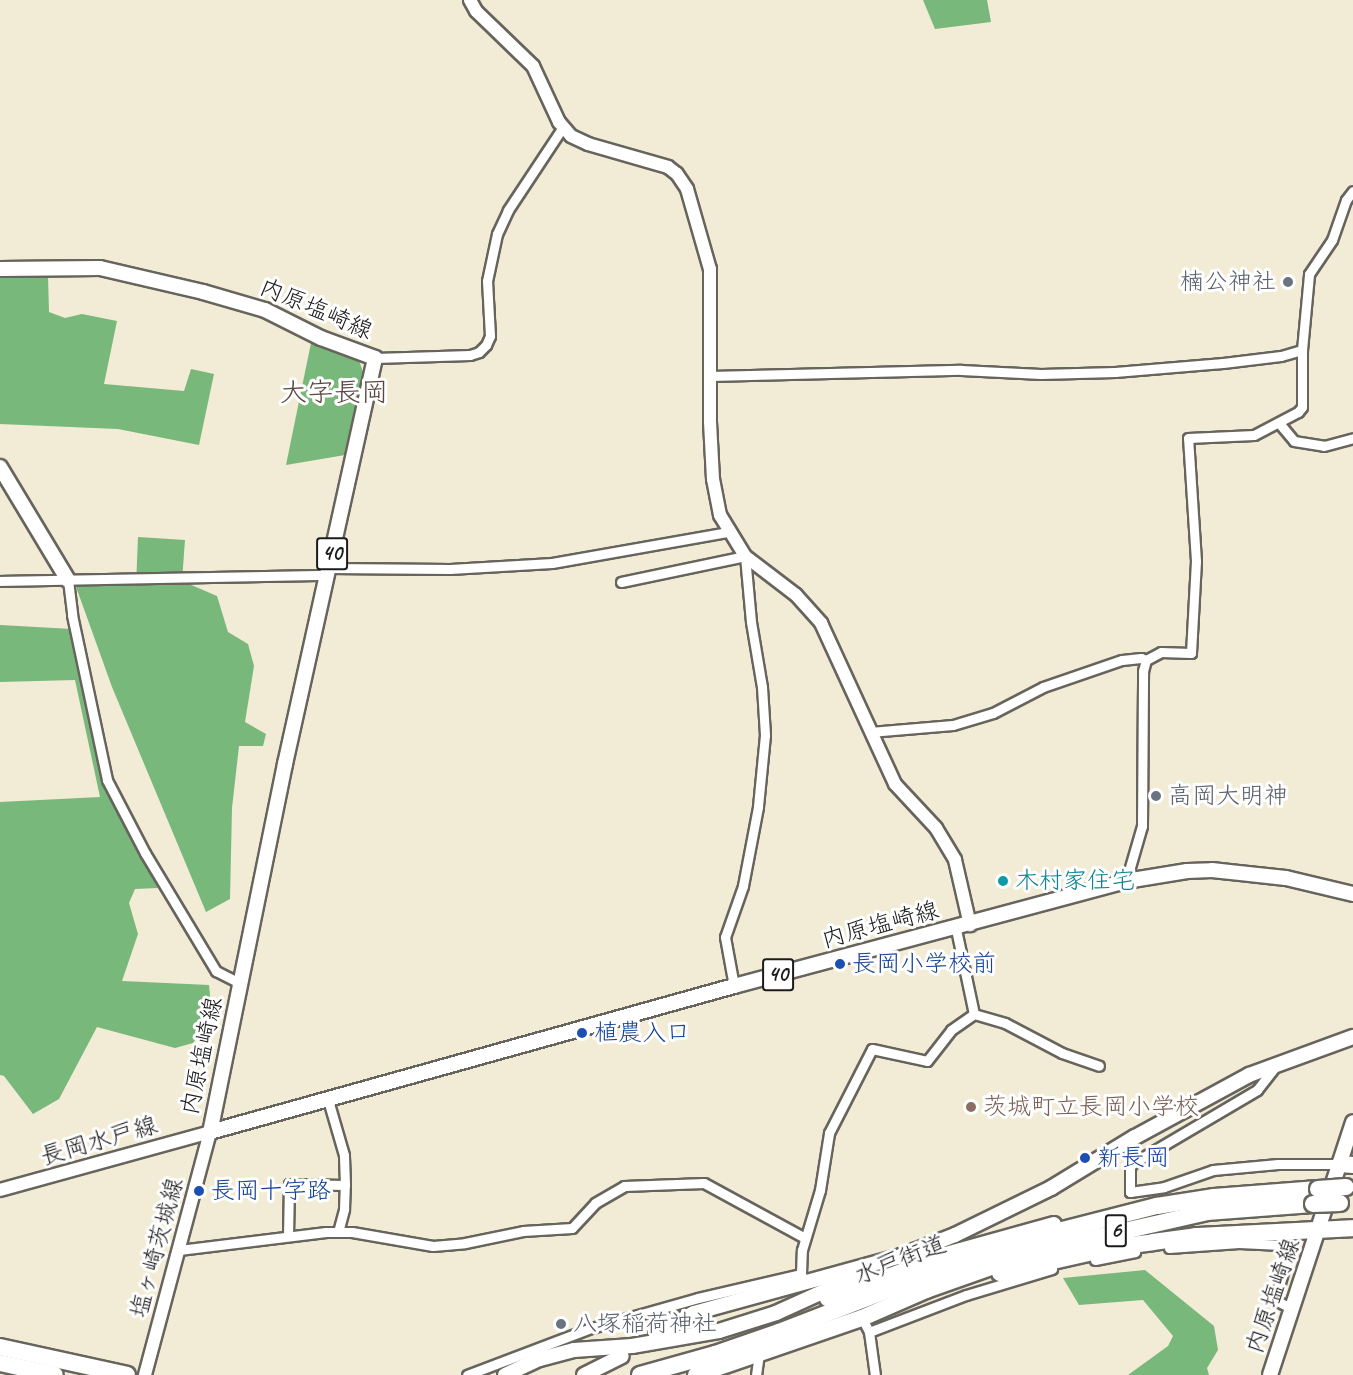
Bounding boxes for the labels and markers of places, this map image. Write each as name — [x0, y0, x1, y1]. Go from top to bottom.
place label: 楠公神社 — [1180, 268, 1276, 296]
marker: 楠公神社 — [1281, 275, 1295, 289]
place label: 高岡大明神 — [1168, 782, 1288, 810]
marker: 高岡大明神 — [1149, 789, 1163, 803]
place label: 木村家住宅 — [1015, 867, 1135, 895]
marker: 木村家住宅 — [996, 874, 1010, 888]
place label: 長岡小学校前 — [852, 950, 996, 978]
marker: 長岡小学校前 — [833, 957, 847, 971]
place label: 植農入口 — [594, 1019, 690, 1047]
marker: 植農入口 — [575, 1026, 589, 1040]
place label: 茨城町立長岡小学校 — [983, 1093, 1199, 1121]
marker: 茨城町立長岡小学校 — [964, 1100, 978, 1114]
place label: 新長岡 — [1097, 1144, 1169, 1172]
marker: 新長岡 — [1078, 1151, 1092, 1165]
place label: 長岡十字路 — [211, 1177, 331, 1205]
marker: 長岡十字路 — [192, 1184, 206, 1198]
place label: 八塚稲荷神社 — [573, 1310, 717, 1338]
marker: 八塚稲荷神社 — [554, 1317, 568, 1331]

